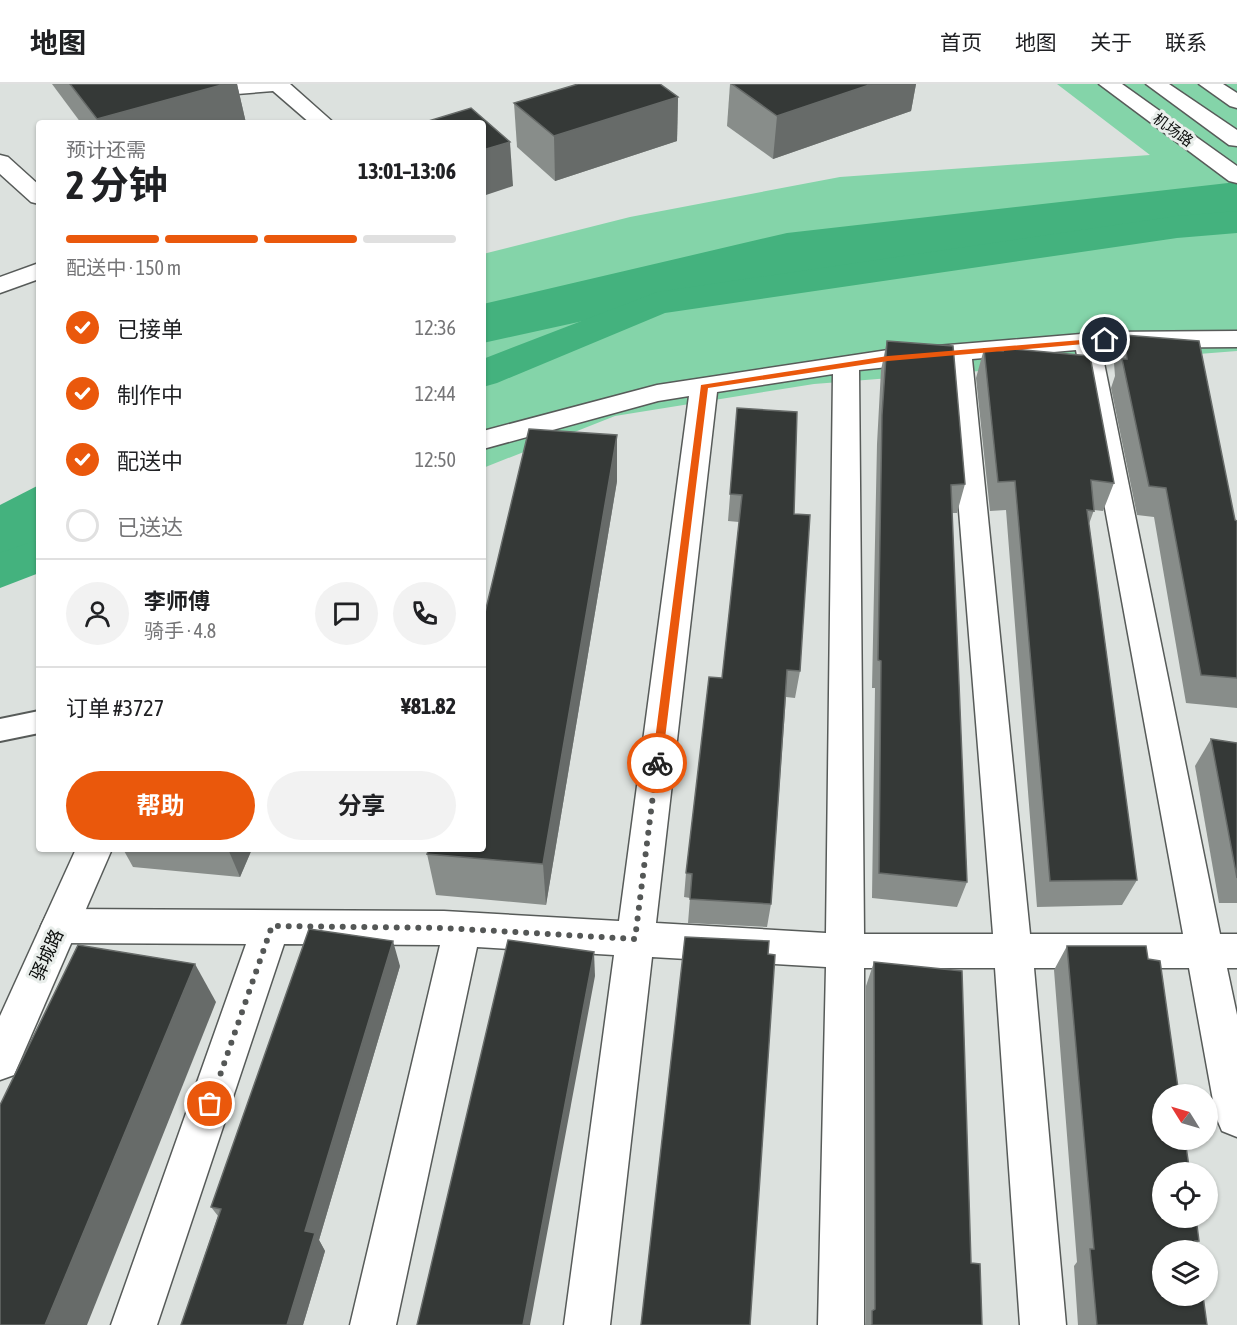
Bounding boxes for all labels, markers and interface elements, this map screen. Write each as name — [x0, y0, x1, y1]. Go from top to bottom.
text: 地图 — [30, 27, 86, 59]
text: 首页 — [940, 30, 982, 54]
text: 地图 — [1015, 30, 1057, 54]
text: 关于 — [1090, 30, 1132, 54]
text: 联系 — [1165, 30, 1207, 54]
street label: 机场路 — [1150, 109, 1196, 150]
text: 预计还需 — [66, 138, 146, 161]
text: 13:01–13:06 — [358, 158, 456, 184]
text: 2 分钟 — [66, 163, 168, 207]
text: 配送中 · 150 m — [66, 256, 181, 279]
icon: check — [66, 311, 99, 344]
pin — [1079, 314, 1130, 365]
text: 已接单 — [117, 316, 183, 342]
text: 12:36 — [415, 316, 456, 339]
icon: home — [1088, 323, 1121, 356]
icon: check — [66, 377, 99, 410]
text: 制作中 — [117, 382, 183, 408]
text: 12:44 — [415, 382, 456, 405]
icon: check — [66, 443, 99, 476]
text: 配送中 — [117, 448, 183, 474]
text: 12:50 — [415, 448, 456, 471]
text: 已送达 — [117, 514, 183, 540]
button: person — [66, 582, 129, 645]
button: chat — [315, 582, 378, 645]
button: phone — [393, 582, 456, 645]
text: 李师傅 — [144, 588, 210, 614]
text: 骑手 · 4.8 — [144, 619, 216, 642]
text: ¥81.82 — [401, 693, 456, 719]
text: 订单 #3727 — [66, 695, 164, 721]
courier — [627, 733, 687, 793]
icon: bike — [641, 747, 674, 780]
button: 帮助 — [66, 771, 255, 840]
button: 分享 — [267, 771, 456, 840]
street label: 驿城路 — [26, 926, 67, 984]
pin — [184, 1078, 235, 1129]
north arrow — [1152, 1084, 1218, 1150]
map controls — [1152, 1084, 1218, 1306]
icon: bag — [193, 1087, 226, 1120]
button: locate — [1152, 1162, 1218, 1228]
button: layers — [1152, 1240, 1218, 1306]

